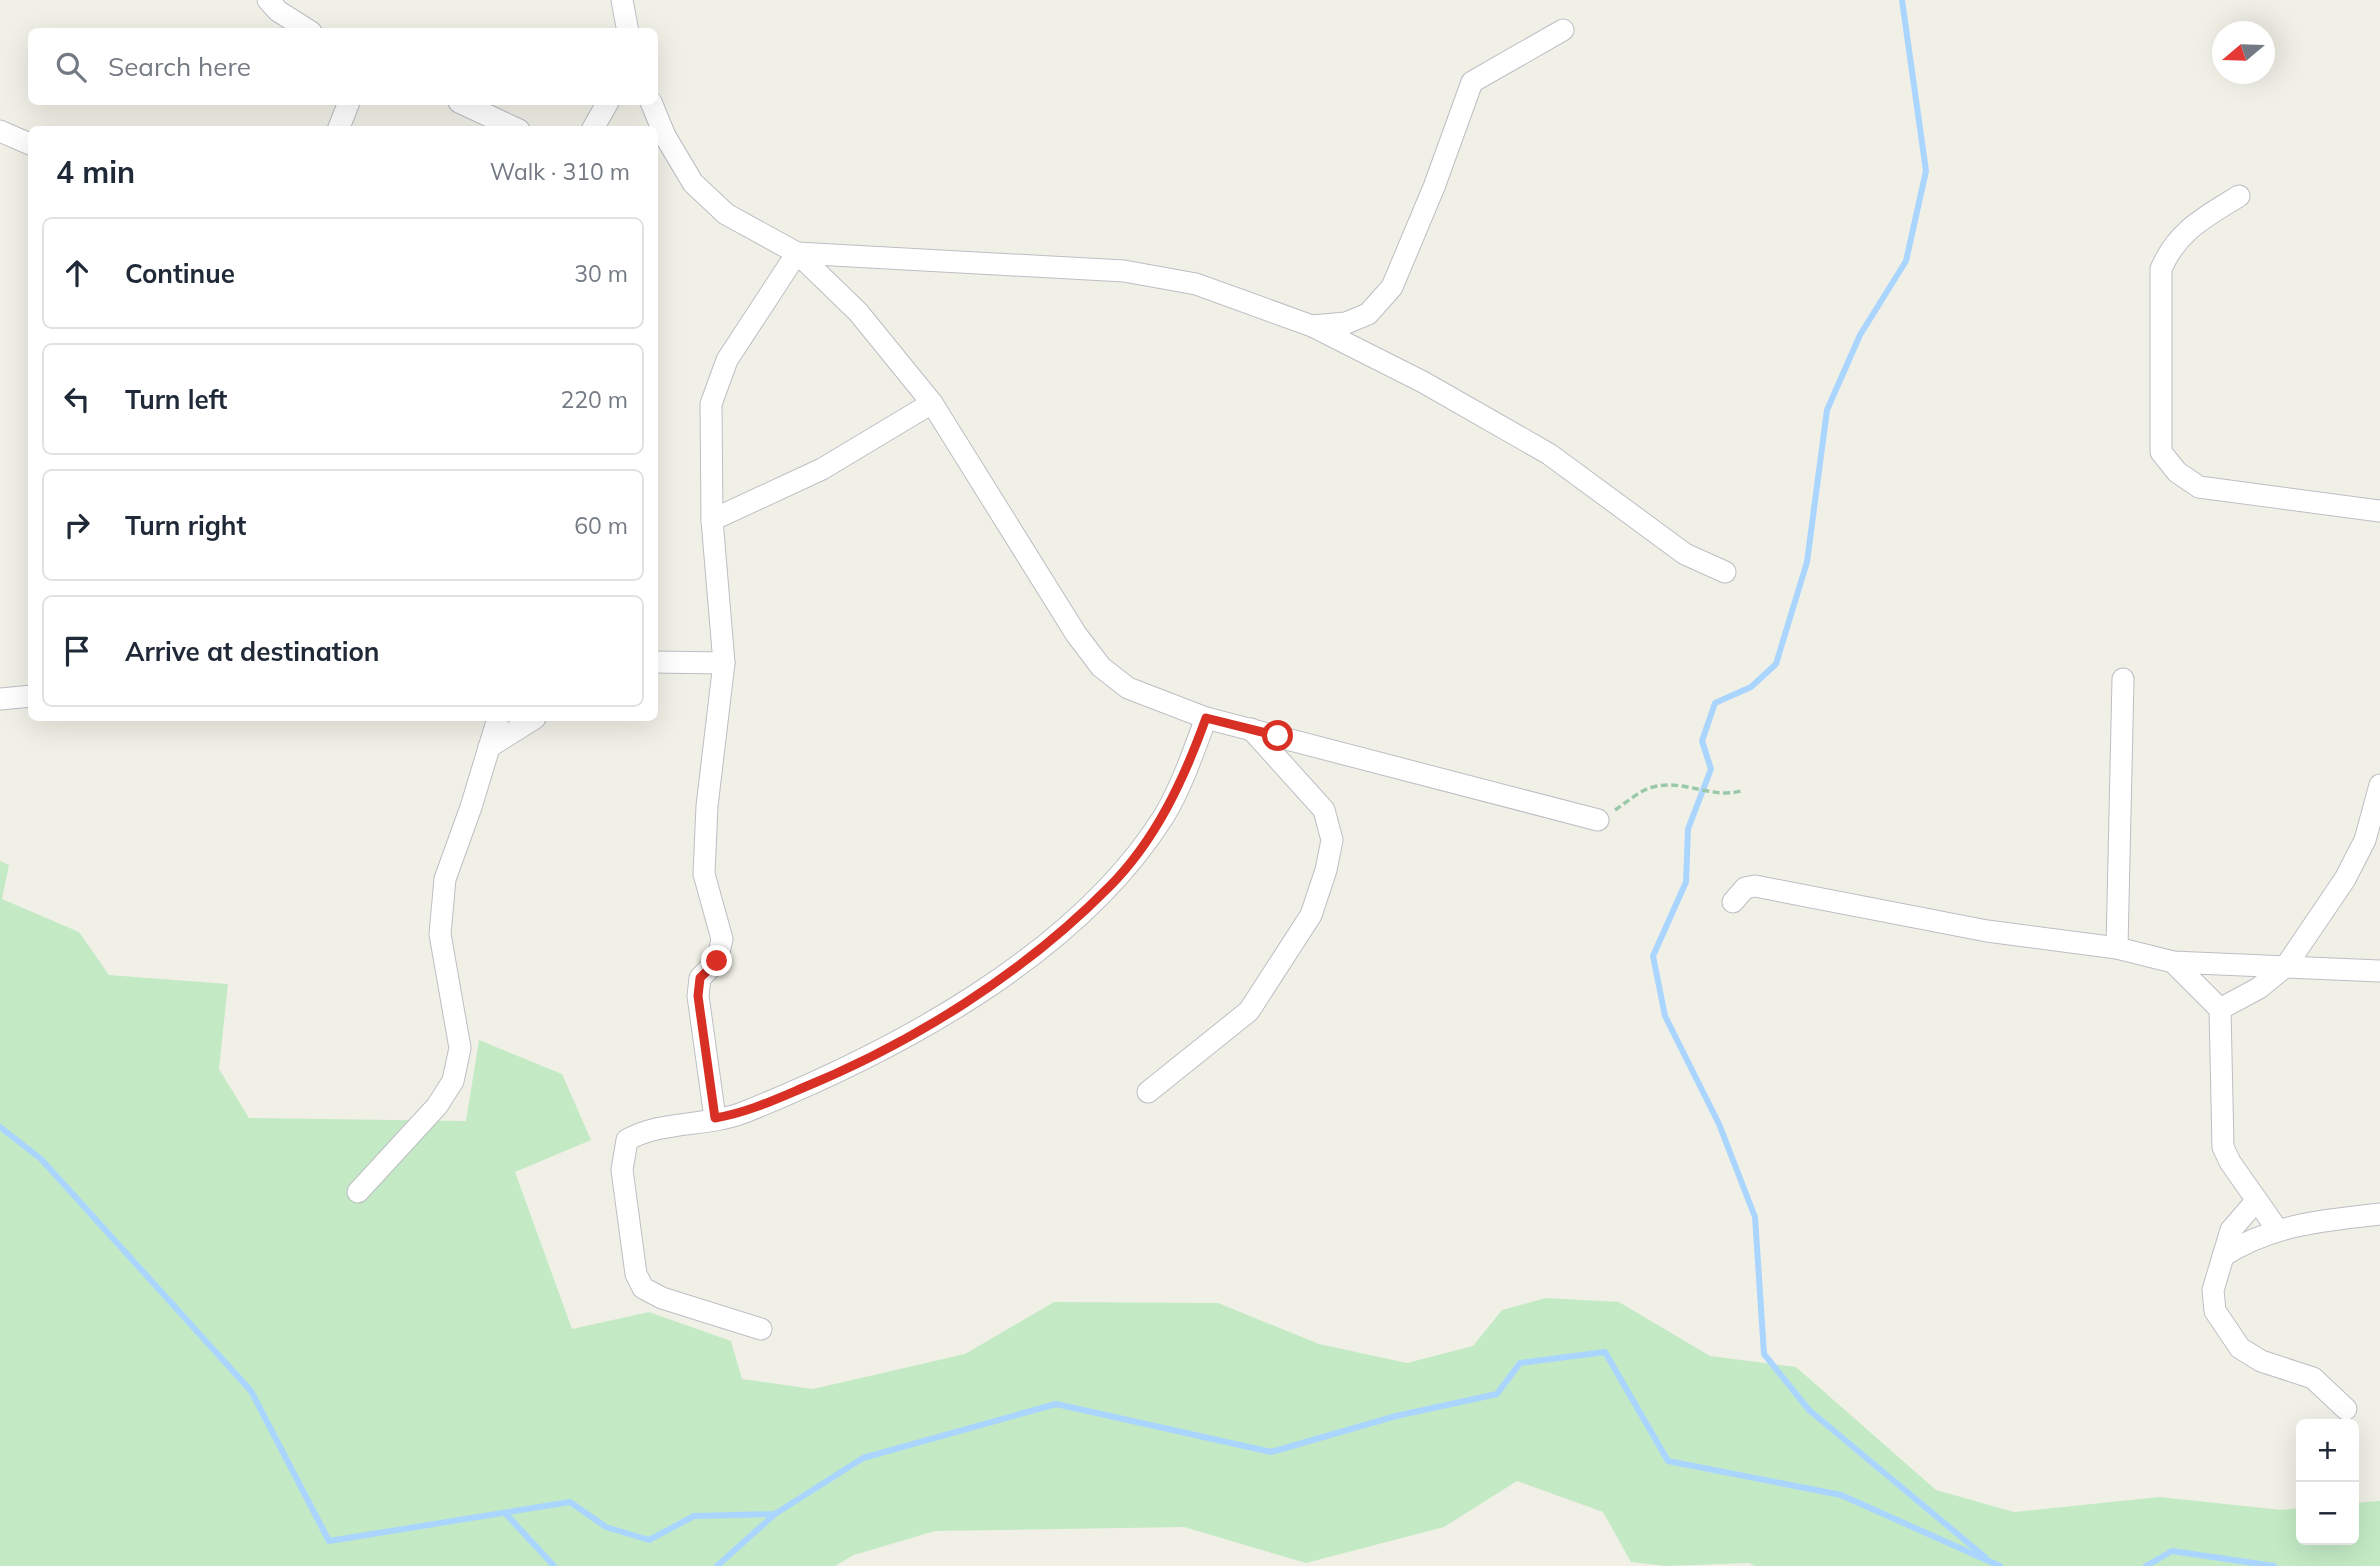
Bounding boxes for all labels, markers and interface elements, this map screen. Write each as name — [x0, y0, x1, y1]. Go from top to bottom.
north arrow — [2212, 21, 2275, 84]
search box — [28, 28, 658, 105]
icon: search — [52, 48, 90, 86]
text: Search here — [108, 50, 251, 83]
text: 4 min — [56, 153, 135, 191]
text: Walk · 310 m — [490, 157, 630, 186]
icon: ahead — [58, 254, 96, 292]
text: Continue — [125, 257, 235, 290]
text: 30 m — [574, 259, 628, 288]
icon: left — [58, 380, 96, 418]
text: Turn left — [125, 383, 227, 416]
text: 220 m — [560, 385, 628, 414]
icon: right — [58, 506, 96, 544]
text: Turn right — [125, 509, 246, 542]
text: 60 m — [574, 511, 628, 540]
icon: arrive — [58, 632, 96, 670]
text: Arrive at destination — [125, 635, 380, 668]
route start — [1262, 720, 1293, 751]
route end — [701, 945, 732, 976]
map controls — [2296, 1419, 2359, 1545]
button: + — [2296, 1419, 2359, 1482]
button: − — [2296, 1482, 2359, 1545]

